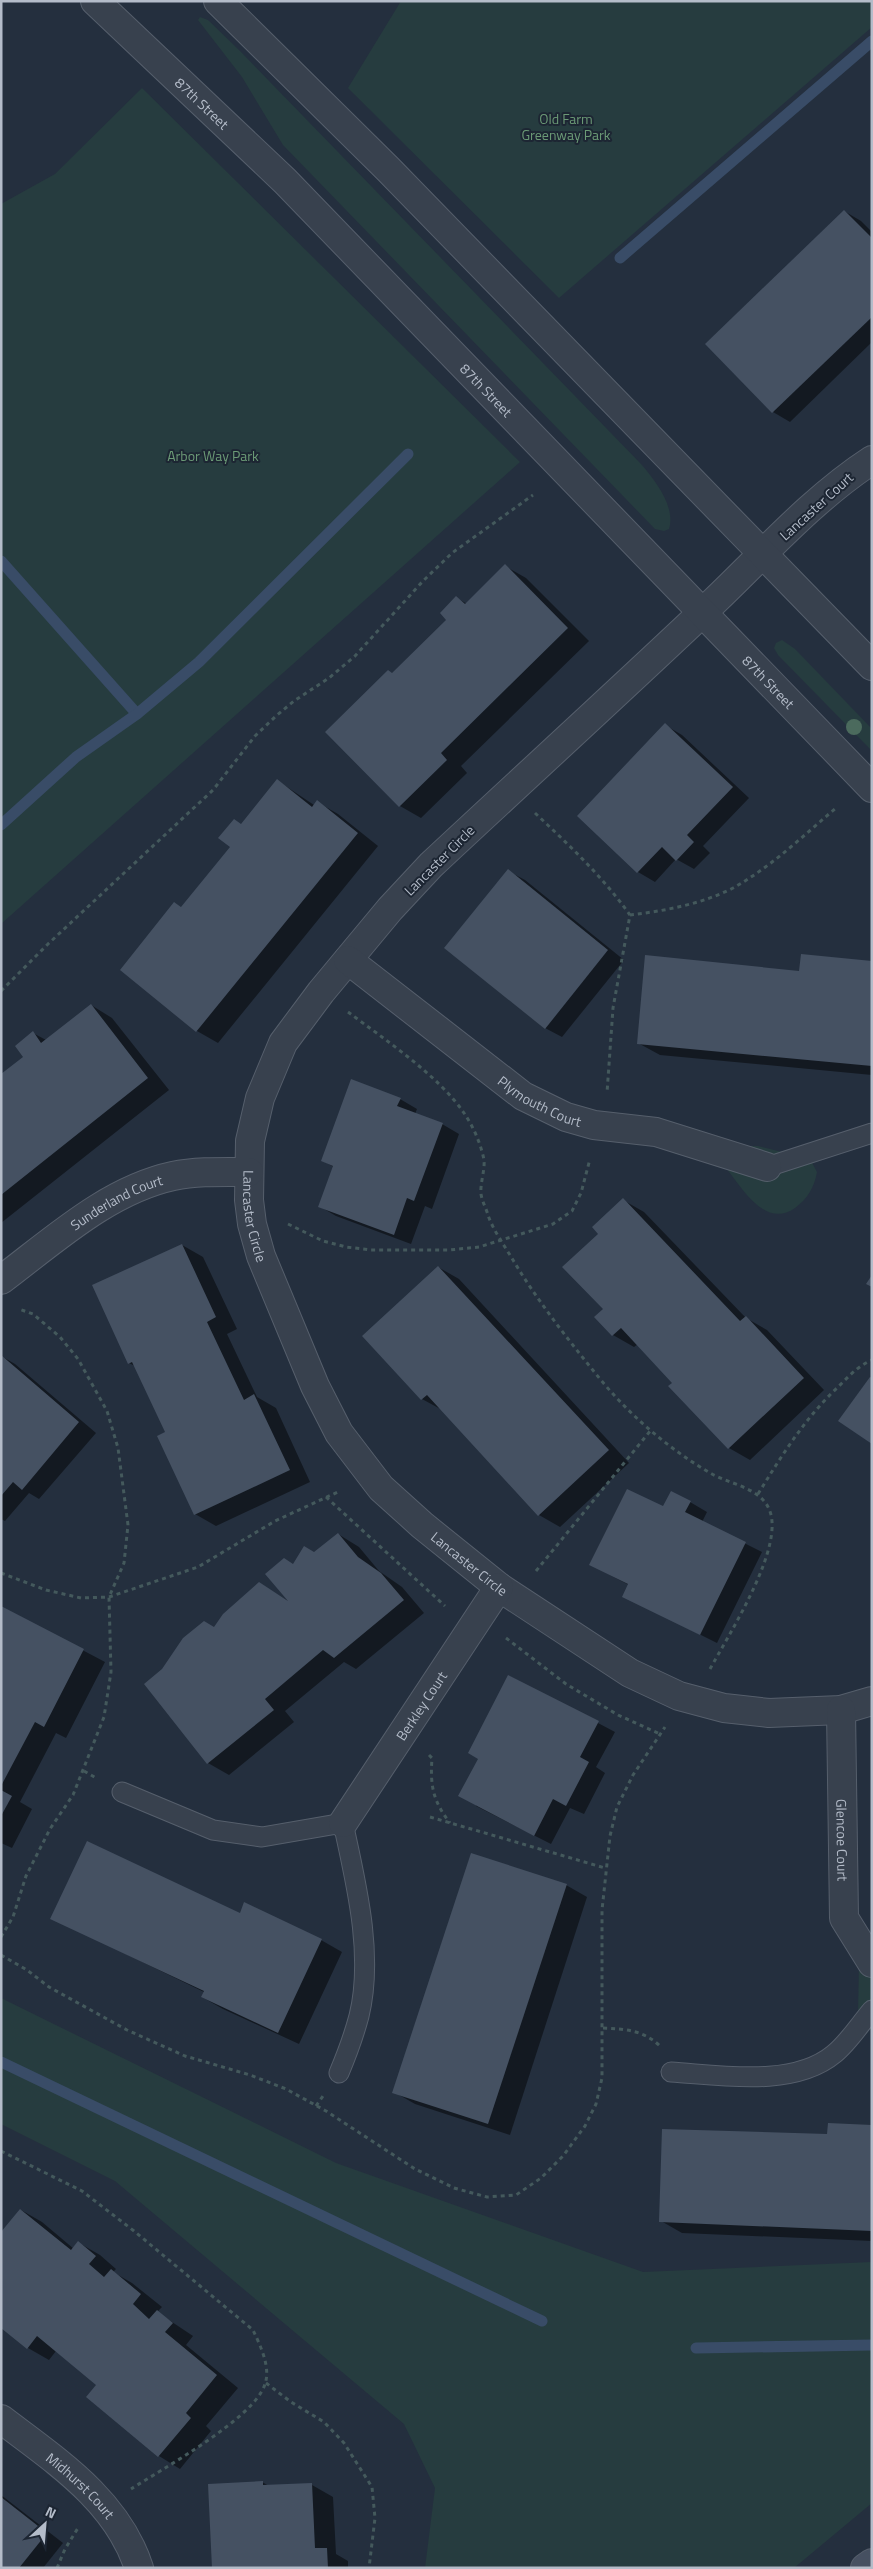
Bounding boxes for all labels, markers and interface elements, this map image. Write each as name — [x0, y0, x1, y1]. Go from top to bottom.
street label: 87th Street — [171, 72, 234, 134]
park label: Old Farm Greenway Park — [521, 108, 611, 145]
street label: 87th Street — [456, 358, 518, 421]
park label: Arbor Way Park — [167, 445, 259, 466]
street label: Lancaster Court — [774, 467, 858, 545]
street label: 87th Street — [738, 650, 800, 713]
street label: Lancaster Circle — [399, 820, 479, 900]
street label: Plymouth Court — [494, 1070, 584, 1131]
street label: Sunderland Court — [66, 1169, 165, 1235]
street label: Lancaster Circle — [238, 1170, 273, 1265]
street label: Lancaster Circle — [427, 1526, 512, 1600]
street label: Berkley Court — [390, 1666, 451, 1744]
street label: Glencoe Court — [832, 1799, 854, 1881]
street label: Midhurst Court — [42, 2447, 120, 2523]
north arrow — [20, 2499, 70, 2549]
text: N — [42, 2500, 60, 2523]

